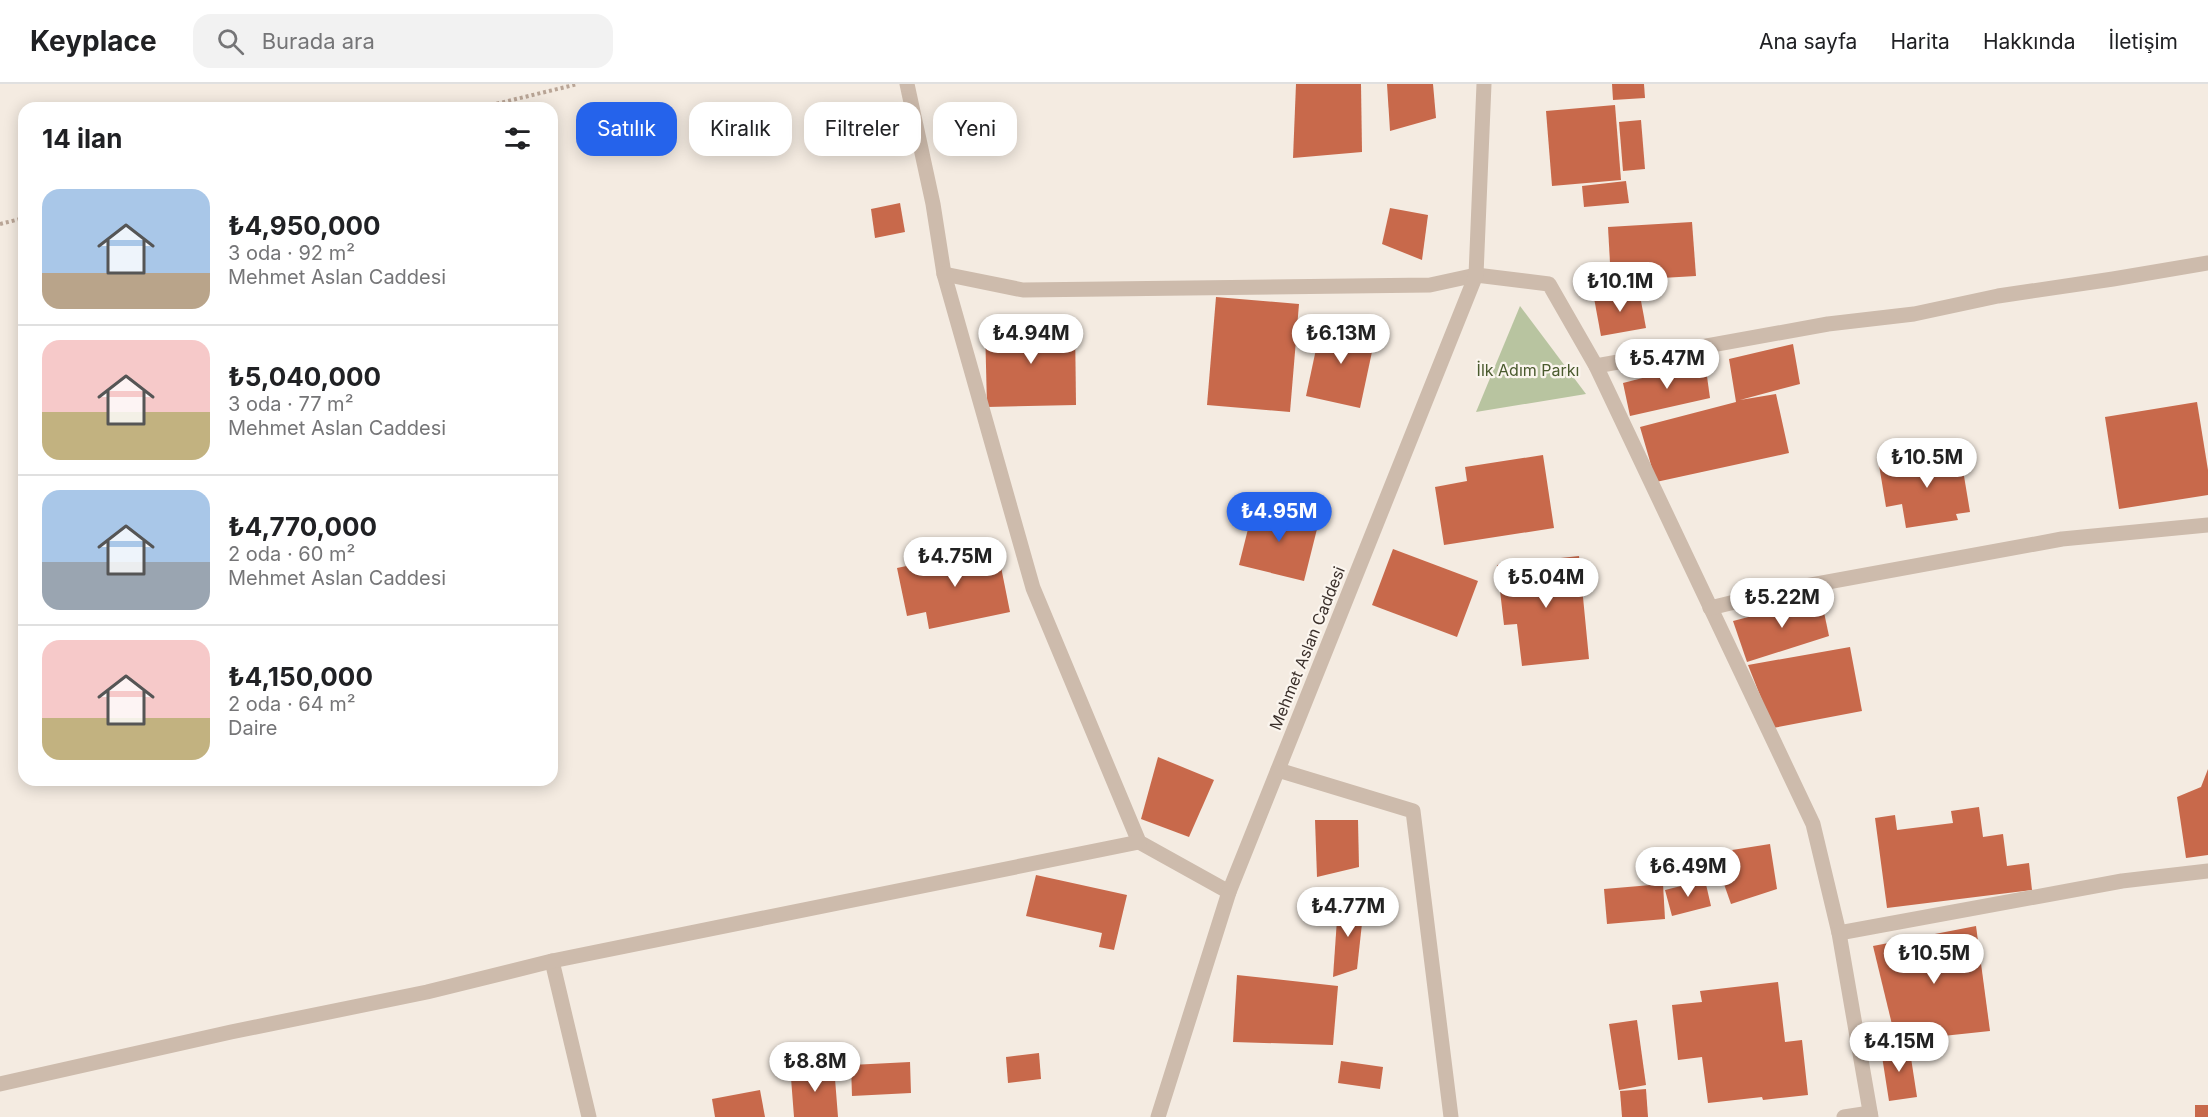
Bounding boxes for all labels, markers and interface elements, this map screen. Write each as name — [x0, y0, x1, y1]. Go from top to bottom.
search box — [193, 14, 613, 68]
text: Keyplace — [30, 24, 157, 58]
icon: search — [214, 25, 247, 58]
text: Burada ara — [262, 28, 375, 54]
text: Ana sayfa — [1759, 29, 1857, 54]
text: Harita — [1890, 29, 1950, 54]
text: Hakkında — [1983, 29, 2076, 54]
text: İletişim — [2109, 29, 2178, 54]
chip: Satılık — [576, 102, 677, 156]
chip: Kiralık — [689, 102, 792, 156]
chip: Filtreler — [804, 102, 921, 156]
chip: Yeni — [933, 102, 1017, 156]
icon: filters — [501, 122, 534, 155]
text: 14 ilan — [42, 123, 122, 154]
text: ₺4,950,000 — [228, 210, 381, 241]
icon: home — [90, 213, 162, 285]
text: 3 oda · 92 m² — [228, 241, 355, 265]
pin: ₺10.1M — [1571, 262, 1669, 313]
text: Mehmet Aslan Caddesi — [228, 265, 446, 289]
text: ₺10.1M — [1587, 269, 1653, 293]
pin: ₺4.94M — [982, 314, 1080, 365]
pin: ₺6.13M — [1292, 314, 1390, 365]
text: ₺4.94M — [992, 321, 1070, 345]
text: ₺6.13M — [1306, 321, 1376, 345]
pin: ₺5.47M — [1618, 339, 1716, 390]
text: ₺5.47M — [1629, 346, 1705, 370]
park label: İlk Adım Parkı — [1477, 360, 1579, 380]
text: ₺5,040,000 — [228, 361, 381, 392]
icon: home — [90, 364, 162, 436]
text: 3 oda · 77 m² — [228, 392, 353, 416]
text: Mehmet Aslan Caddesi — [228, 416, 446, 440]
pin: ₺10.5M — [1878, 438, 1976, 489]
text: ₺10.5M — [1891, 445, 1963, 469]
pin: ₺4.95M — [1230, 492, 1328, 543]
text: ₺4.95M — [1241, 499, 1317, 523]
text: ₺4,770,000 — [228, 511, 377, 542]
icon: home — [90, 514, 162, 586]
pin: ₺4.75M — [906, 537, 1004, 588]
text: 2 oda · 60 m² — [228, 542, 355, 566]
text: ₺4.75M — [918, 544, 992, 568]
pin: ₺5.04M — [1497, 558, 1595, 609]
street label: Mehmet Aslan Caddesi — [1265, 563, 1349, 733]
text: ₺5.04M — [1508, 565, 1584, 589]
text: Mehmet Aslan Caddesi — [228, 566, 446, 590]
pin: ₺5.22M — [1733, 578, 1831, 629]
text: ₺5.22M — [1744, 585, 1820, 609]
text: ₺4,150,000 — [228, 661, 373, 692]
icon: home — [90, 664, 162, 736]
text: 2 oda · 64 m² — [228, 692, 356, 716]
text: Daire — [228, 716, 277, 740]
pin: ₺6.49M — [1639, 847, 1737, 898]
text: ₺6.49M — [1649, 854, 1727, 878]
pin: ₺4.77M — [1299, 887, 1397, 938]
text: ₺4.77M — [1311, 894, 1385, 918]
pin: ₺10.5M — [1885, 934, 1983, 985]
text: ₺10.5M — [1898, 941, 1970, 965]
pin: ₺4.15M — [1850, 1022, 1948, 1073]
text: ₺4.15M — [1864, 1029, 1934, 1053]
pin: ₺8.8M — [773, 1042, 857, 1093]
text: ₺8.8M — [783, 1049, 847, 1073]

